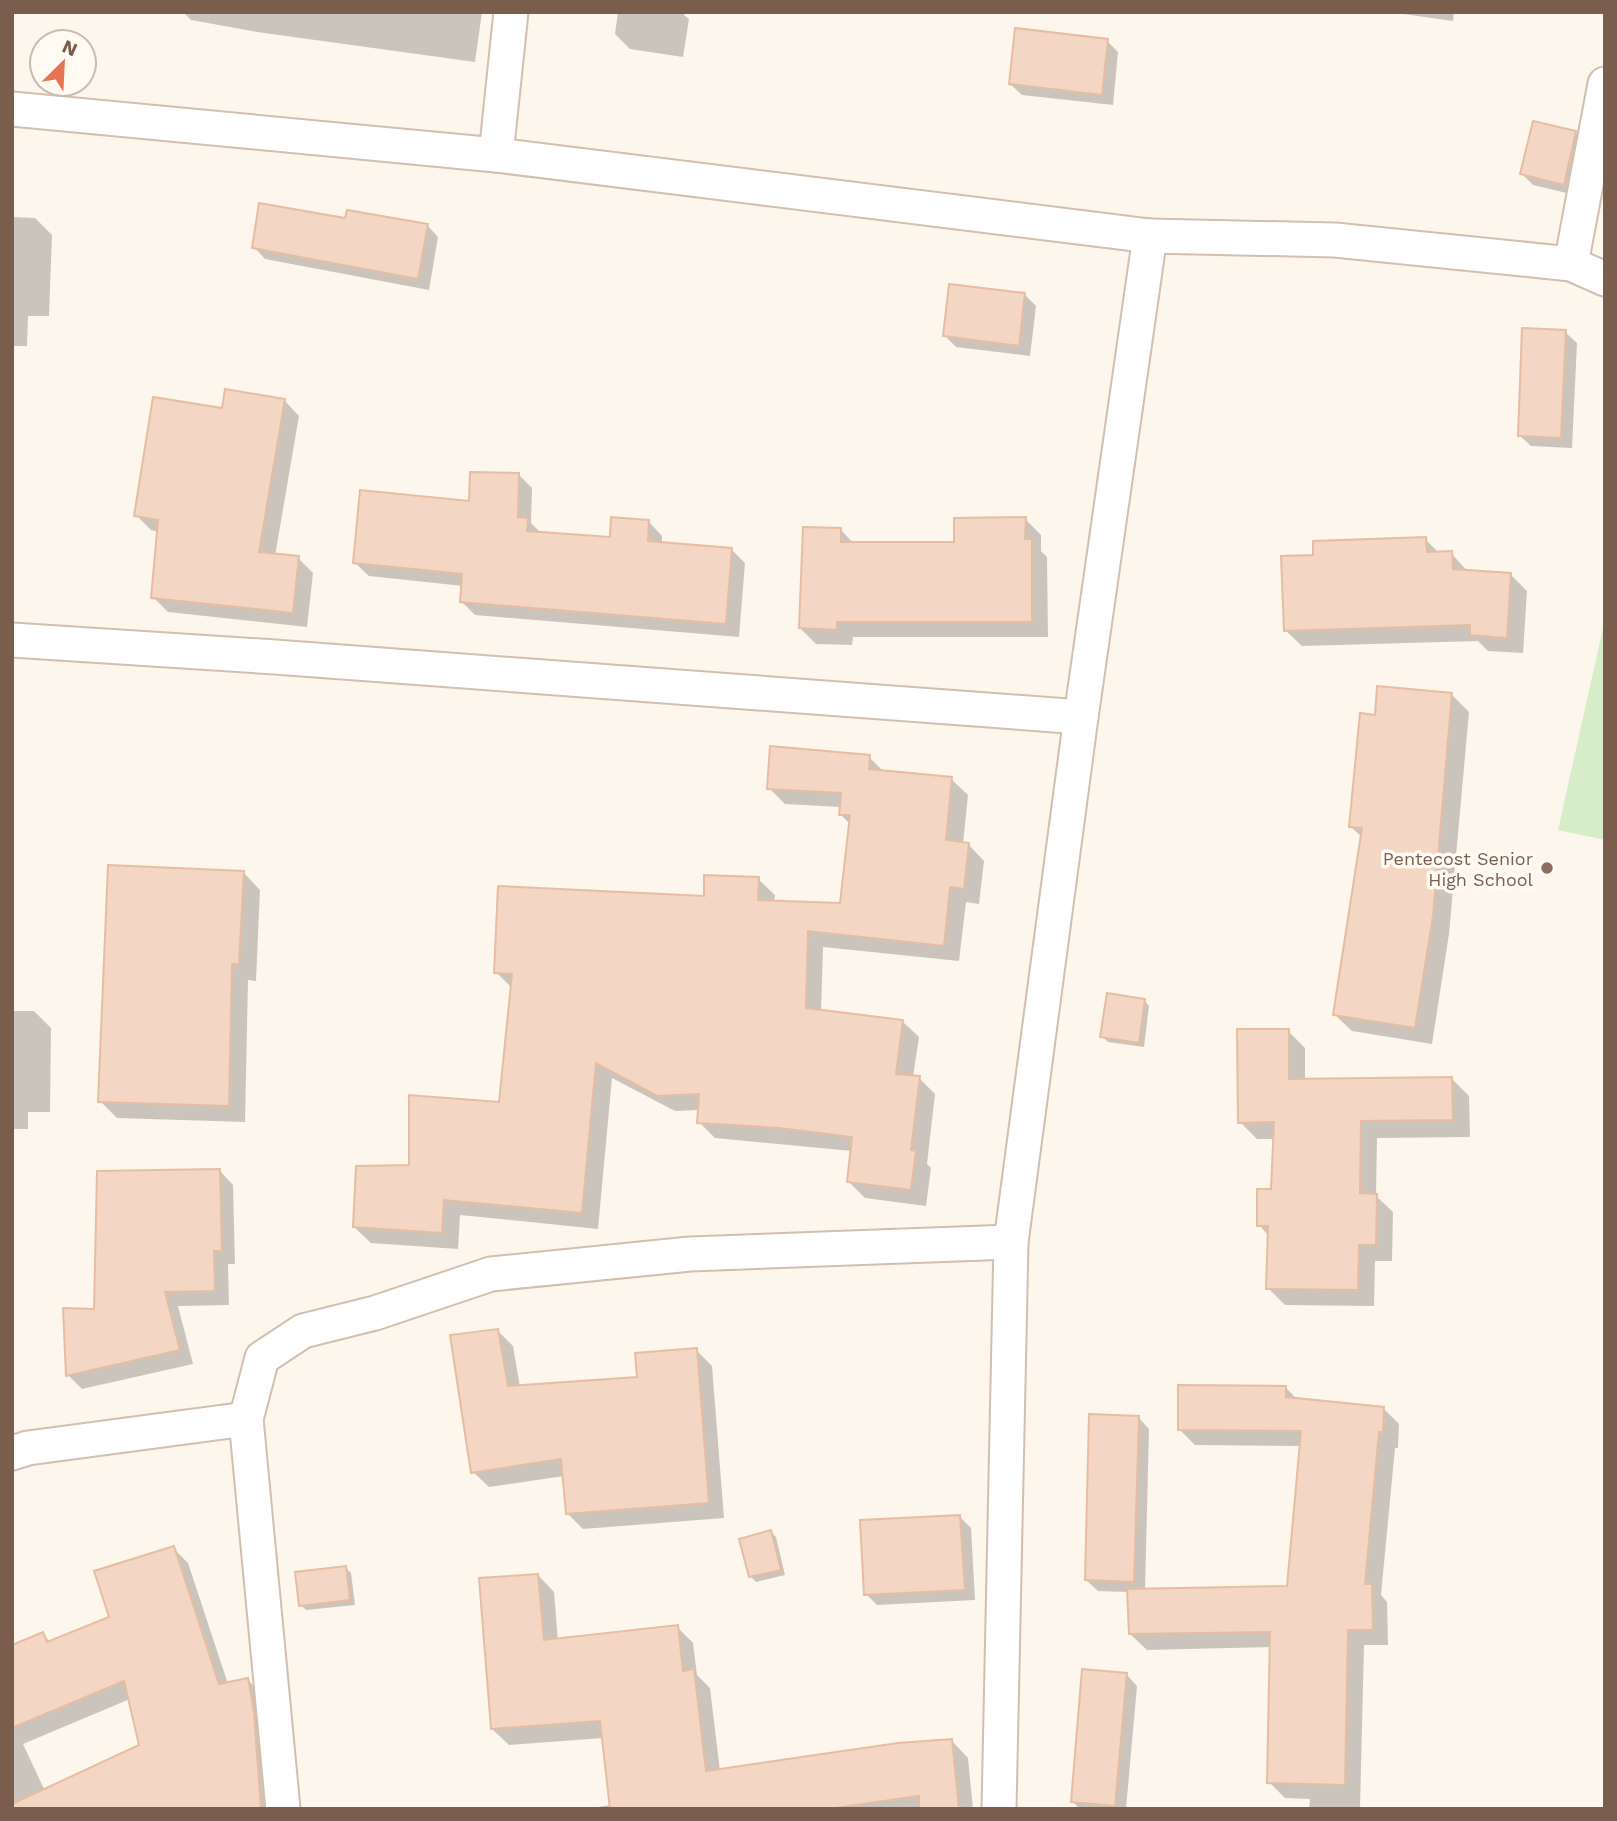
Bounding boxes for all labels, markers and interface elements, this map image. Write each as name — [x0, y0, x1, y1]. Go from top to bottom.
north arrow — [28, 28, 98, 98]
text: N — [59, 35, 81, 61]
place label: Pentecost Senior High School — [1383, 848, 1533, 890]
marker: Pentecost Senior High School — [1539, 860, 1555, 876]

